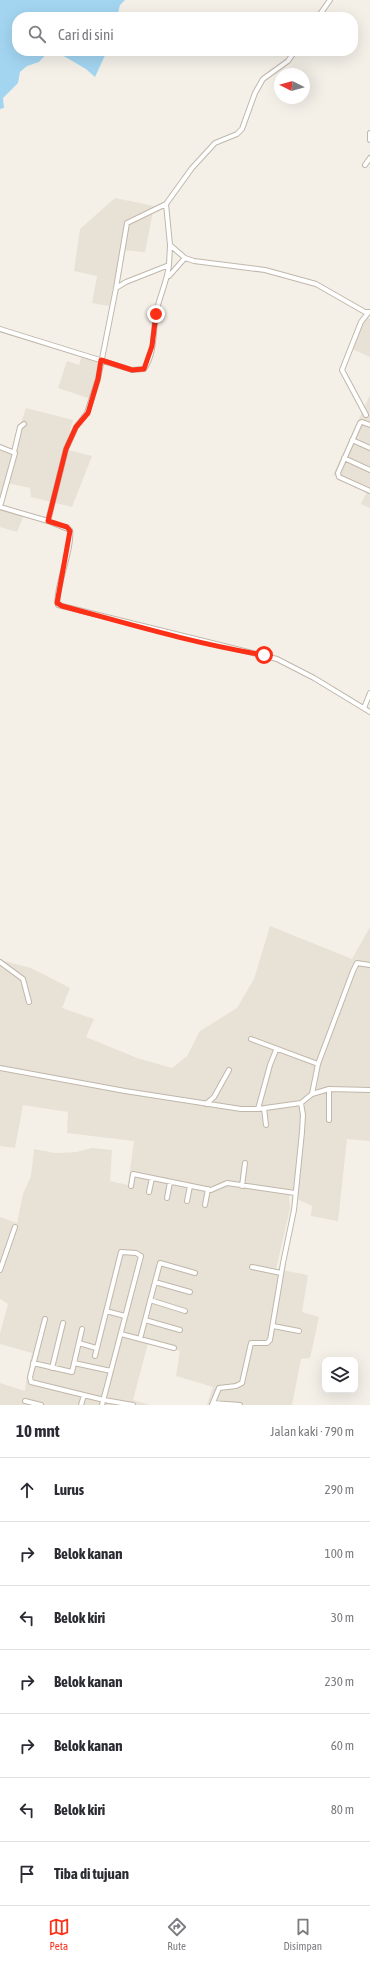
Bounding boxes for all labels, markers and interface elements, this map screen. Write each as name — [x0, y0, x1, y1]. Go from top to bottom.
search box — [12, 12, 358, 56]
icon: search — [26, 23, 48, 45]
text: Cari di sini — [58, 26, 114, 43]
north arrow — [274, 68, 310, 104]
route end — [147, 305, 165, 323]
route start — [255, 646, 273, 664]
map controls — [322, 1357, 358, 1393]
button: layers — [322, 1357, 358, 1393]
text: 10 mnt — [16, 1421, 60, 1441]
text: Jalan kaki · 790 m — [270, 1424, 354, 1439]
icon: ahead — [16, 1479, 38, 1501]
text: Lurus — [54, 1481, 84, 1498]
text: 290 m — [325, 1482, 354, 1497]
icon: right — [16, 1543, 38, 1565]
text: Belok kanan — [54, 1545, 123, 1562]
text: 100 m — [325, 1546, 354, 1561]
icon: left — [16, 1607, 38, 1629]
text: Belok kiri — [54, 1609, 105, 1626]
text: 30 m — [331, 1610, 354, 1625]
icon: right — [16, 1671, 38, 1693]
text: Belok kanan — [54, 1673, 123, 1690]
text: 230 m — [325, 1674, 354, 1689]
icon: right — [16, 1735, 38, 1757]
text: Belok kanan — [54, 1737, 123, 1754]
text: 60 m — [331, 1738, 354, 1753]
icon: left — [16, 1799, 38, 1821]
text: Belok kiri — [54, 1801, 105, 1818]
text: 80 m — [331, 1802, 354, 1817]
icon: arrive — [16, 1863, 38, 1885]
text: Tiba di tujuan — [54, 1865, 129, 1882]
tab: Peta — [48, 1916, 70, 1952]
tab: Rute — [166, 1916, 188, 1952]
tab: Disimpan — [283, 1916, 322, 1952]

